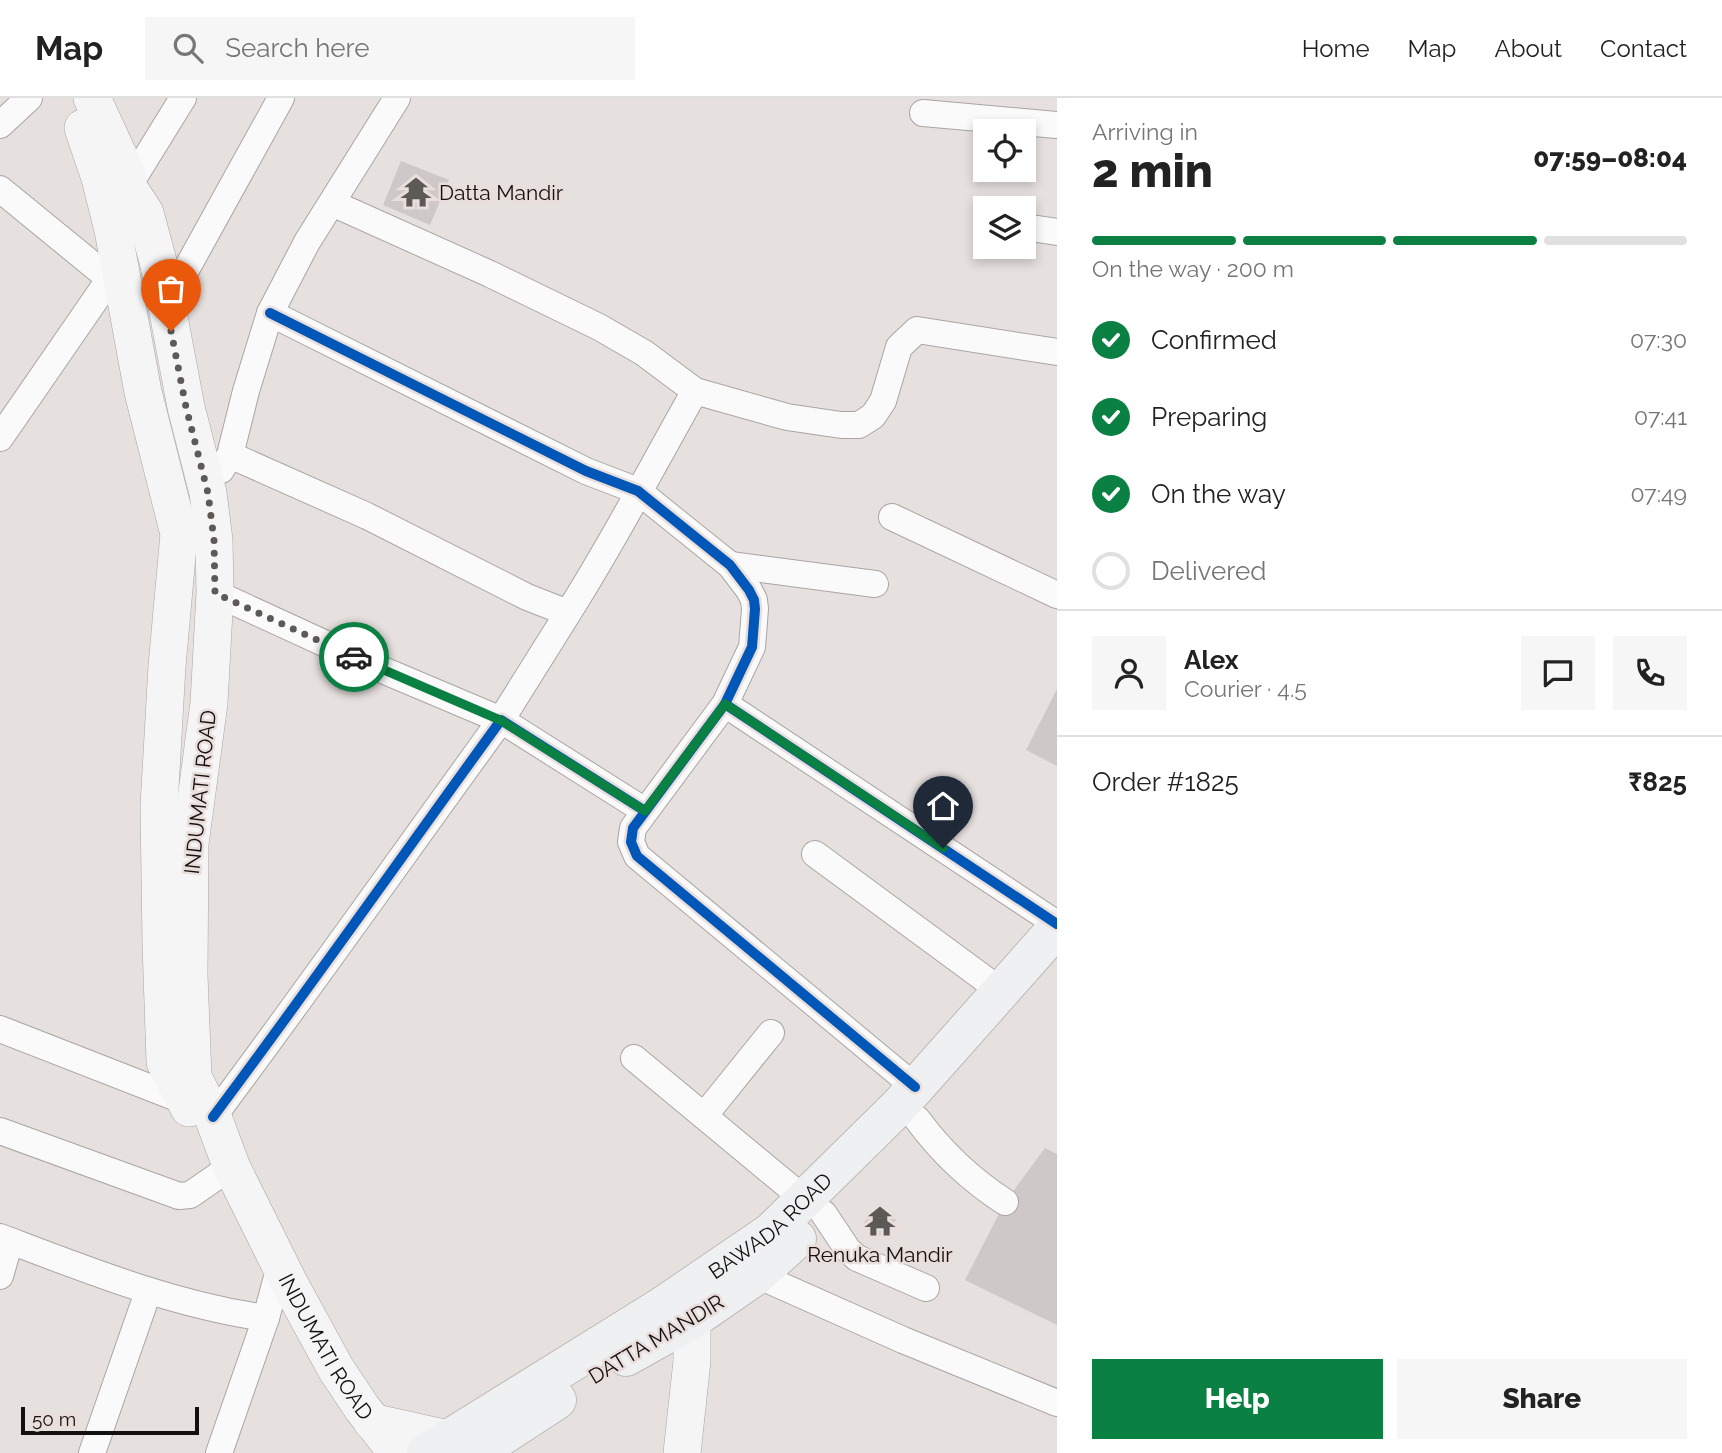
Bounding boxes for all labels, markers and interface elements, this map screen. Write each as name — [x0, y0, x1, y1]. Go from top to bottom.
search box — [145, 17, 635, 80]
text: Map — [35, 29, 103, 68]
icon: search — [169, 29, 207, 67]
text: Search here — [225, 33, 370, 63]
text: Home — [1302, 34, 1370, 63]
text: Map — [1408, 34, 1456, 63]
text: About — [1494, 34, 1562, 63]
text: Contact — [1600, 34, 1687, 63]
text: Arriving in — [1092, 118, 1198, 145]
map controls — [973, 119, 1036, 259]
button: locate — [973, 119, 1036, 182]
text: 07:59–08:04 — [1533, 143, 1687, 173]
text: 2 min — [1092, 144, 1213, 198]
temple icon: Datta Mandir — [399, 175, 433, 209]
place label: Datta Mandir — [439, 180, 564, 205]
button: layers — [973, 196, 1036, 259]
text: On the way · 200 m — [1092, 255, 1294, 282]
pin — [141, 259, 201, 331]
icon: bag — [152, 270, 190, 308]
icon: check — [1092, 321, 1130, 359]
text: Confirmed — [1151, 325, 1277, 355]
text: 07:30 — [1630, 326, 1687, 353]
icon: check — [1092, 398, 1130, 436]
text: Preparing — [1151, 402, 1267, 432]
text: 07:41 — [1634, 403, 1687, 430]
icon: check — [1092, 475, 1130, 513]
text: On the way — [1151, 479, 1286, 509]
text: 07:49 — [1630, 480, 1687, 507]
text: Delivered — [1151, 556, 1266, 586]
courier — [319, 622, 389, 692]
button: person — [1092, 636, 1166, 710]
button: chat — [1521, 636, 1595, 710]
button: phone — [1613, 636, 1687, 710]
icon: car — [335, 638, 373, 676]
text: Alex — [1184, 645, 1239, 675]
text: Courier · 4.5 — [1184, 675, 1307, 702]
street label: INDUMATI ROAD — [179, 709, 221, 875]
text: Order #1825 — [1092, 767, 1239, 797]
text: ₹825 — [1628, 767, 1687, 797]
pin — [913, 776, 973, 848]
icon: home — [924, 787, 962, 825]
street label: BAWADA ROAD — [703, 1167, 837, 1284]
temple icon: Renuka Mandir — [863, 1204, 897, 1238]
place label: Renuka Mandir — [807, 1242, 953, 1267]
street label: INDUMATI ROAD — [274, 1269, 379, 1425]
street label: DATTA MANDIR — [584, 1289, 728, 1389]
button: Help — [1092, 1359, 1383, 1439]
button: Share — [1397, 1359, 1687, 1439]
scale bar — [21, 1404, 200, 1436]
text: 50 m — [32, 1408, 76, 1430]

